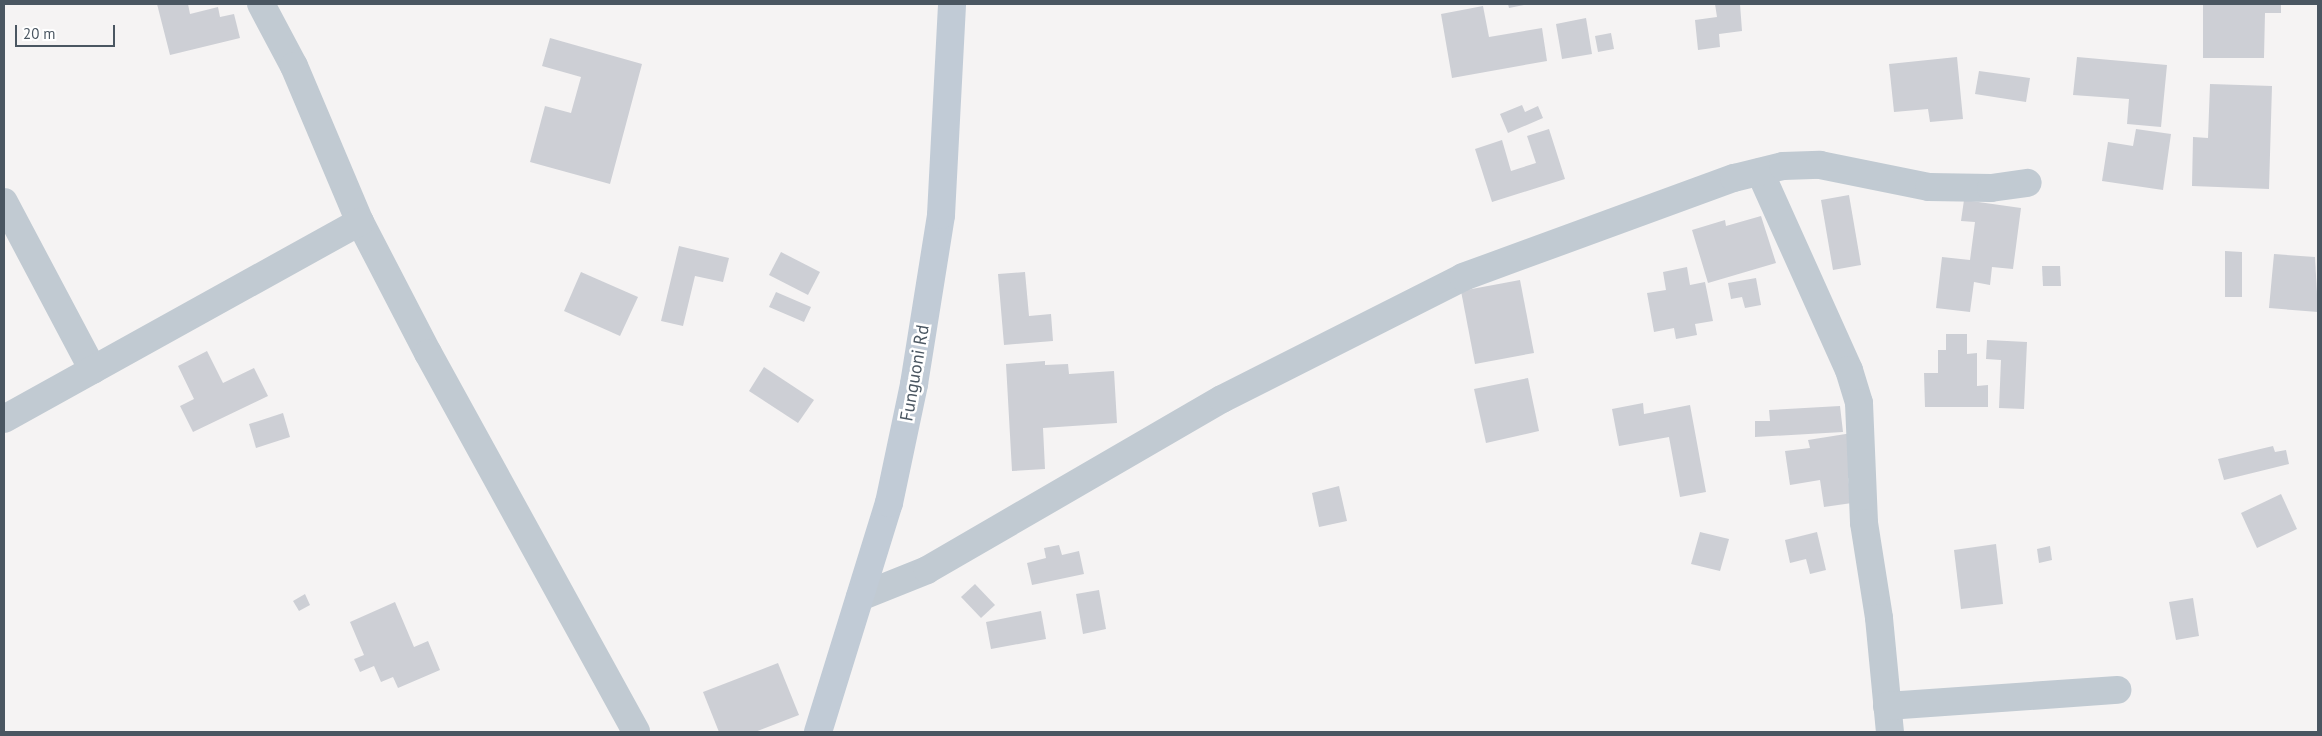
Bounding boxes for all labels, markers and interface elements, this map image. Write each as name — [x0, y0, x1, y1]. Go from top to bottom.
scale bar — [18, 15, 118, 47]
text: 20 m — [23, 24, 56, 43]
street label: Funguoni Rd — [896, 323, 934, 423]

